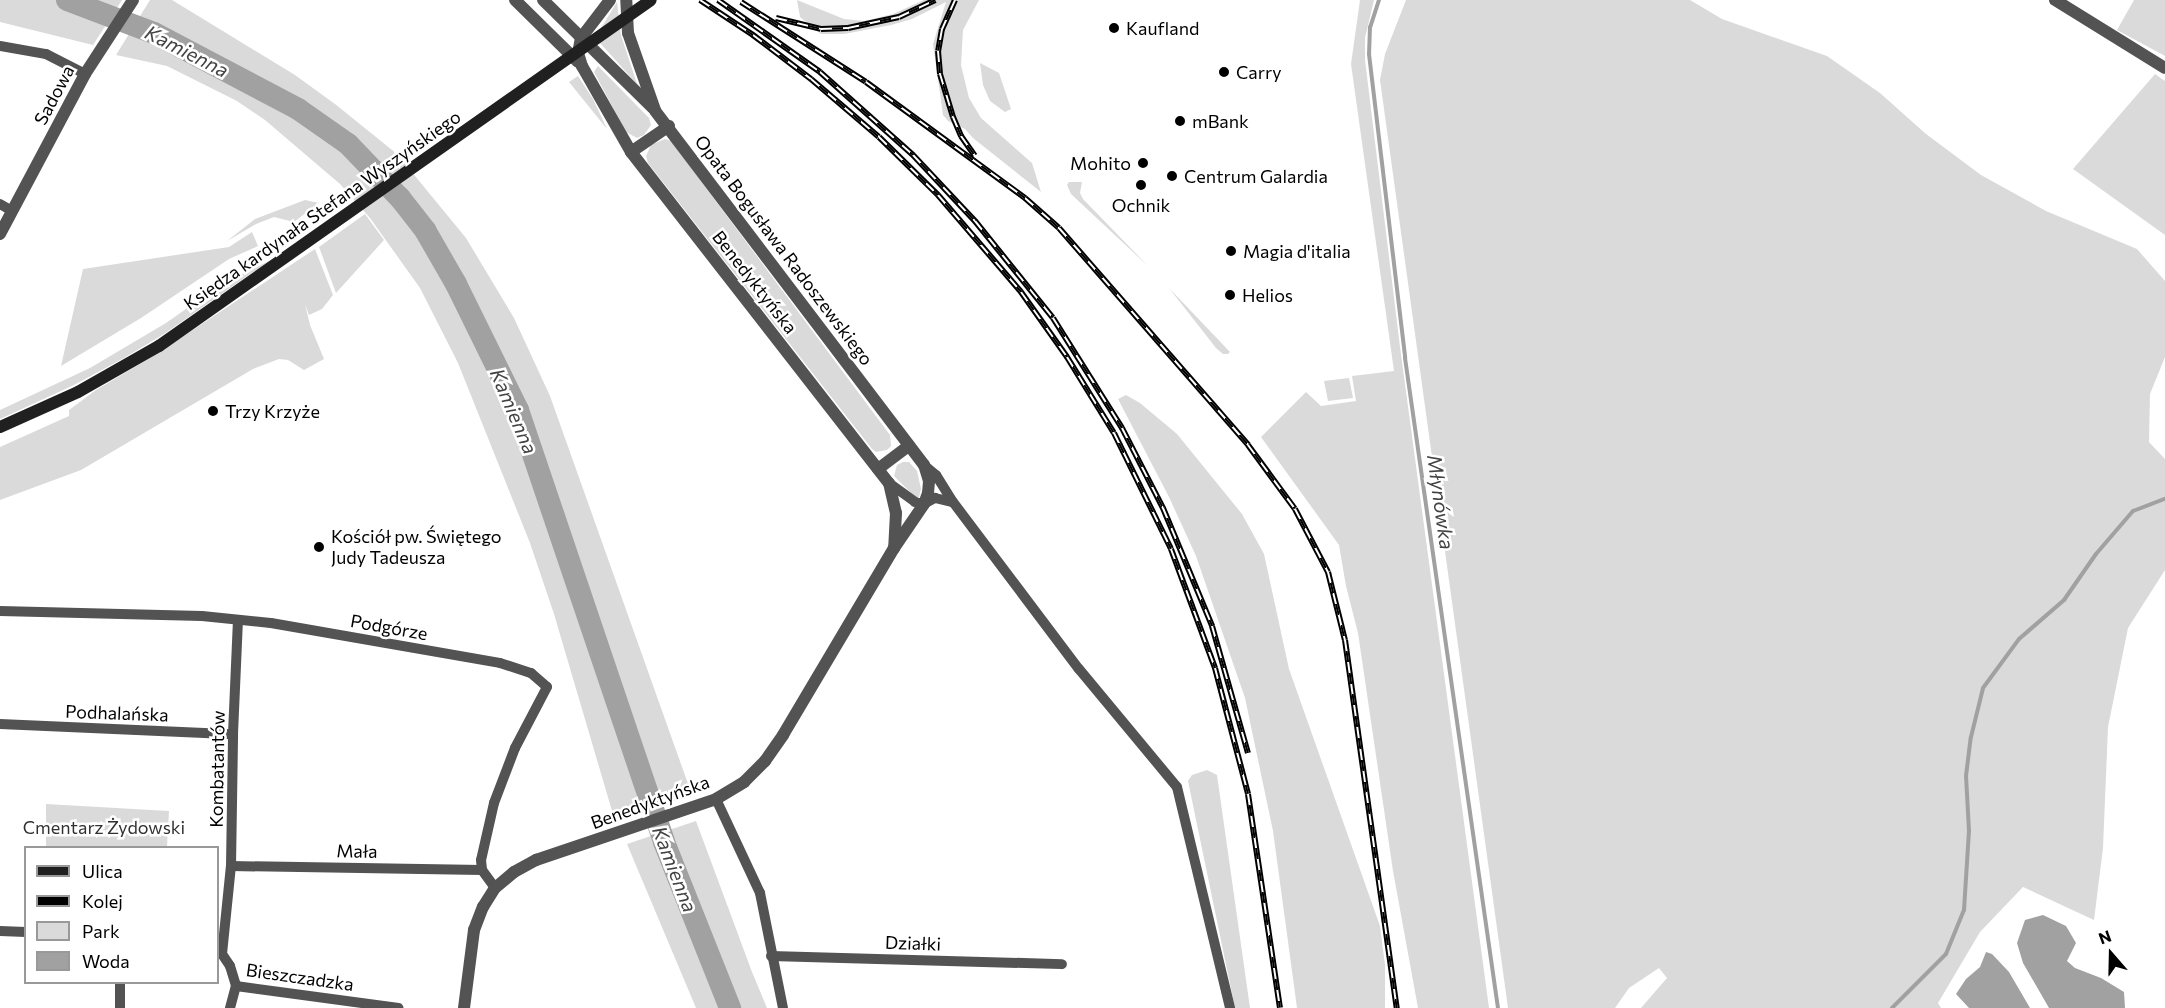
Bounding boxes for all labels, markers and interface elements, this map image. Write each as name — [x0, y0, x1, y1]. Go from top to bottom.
place label: Kaufland — [1126, 17, 1199, 39]
water label: Kamienna — [141, 20, 233, 82]
marker: Kaufland — [1107, 21, 1121, 35]
street label: Sadowa — [29, 61, 79, 129]
place label: Carry — [1236, 61, 1281, 83]
marker: Carry — [1217, 65, 1231, 79]
street label: Księdza kardynała Stefana Wyszyńskiego — [179, 106, 465, 314]
place label: mBank — [1192, 110, 1249, 132]
marker: mBank — [1173, 114, 1187, 128]
street label: Opata Bogusława Radoszewskiego — [690, 131, 878, 369]
place label: Mohito — [1070, 152, 1131, 174]
marker: Mohito — [1136, 156, 1150, 170]
place label: Centrum Galardia — [1184, 165, 1328, 187]
marker: Centrum Galardia — [1165, 169, 1179, 183]
marker: Ochnik — [1134, 178, 1148, 192]
place label: Ochnik — [1112, 194, 1170, 216]
street label: Benedyktyńska — [708, 226, 802, 338]
place label: Magia d'italia — [1243, 240, 1351, 262]
marker: Magia d'italia — [1224, 244, 1238, 258]
place label: Helios — [1242, 284, 1293, 306]
marker: Helios — [1223, 288, 1237, 302]
water label: Kamienna — [485, 365, 543, 457]
place label: Trzy Krzyże — [225, 400, 320, 422]
marker: Trzy Krzyże — [206, 404, 220, 418]
water label: Młynówka — [1422, 453, 1460, 551]
place label: Kościół pw. Świętego Judy Tadeusza — [331, 526, 502, 568]
marker: Kościół pw. Świętego Judy Tadeusza — [312, 540, 326, 554]
street label: Podgórze — [349, 610, 429, 644]
street label: Podhalańska — [65, 700, 169, 726]
street label: Kombatantów — [205, 710, 229, 828]
street label: Benedyktyńska — [588, 771, 712, 833]
park label: Cmentarz Żydowski — [23, 816, 185, 838]
water label: Kamienna — [648, 823, 702, 915]
street label: Mała — [336, 840, 378, 862]
legend — [24, 846, 219, 984]
text: Ulica — [82, 860, 123, 882]
text: Kolej — [82, 890, 123, 912]
text: Park — [82, 920, 120, 942]
north arrow — [2081, 924, 2141, 984]
text: N — [2096, 926, 2114, 948]
street label: Działki — [885, 931, 941, 955]
text: Woda — [82, 950, 130, 972]
street label: Bieszczadzka — [245, 959, 355, 995]

